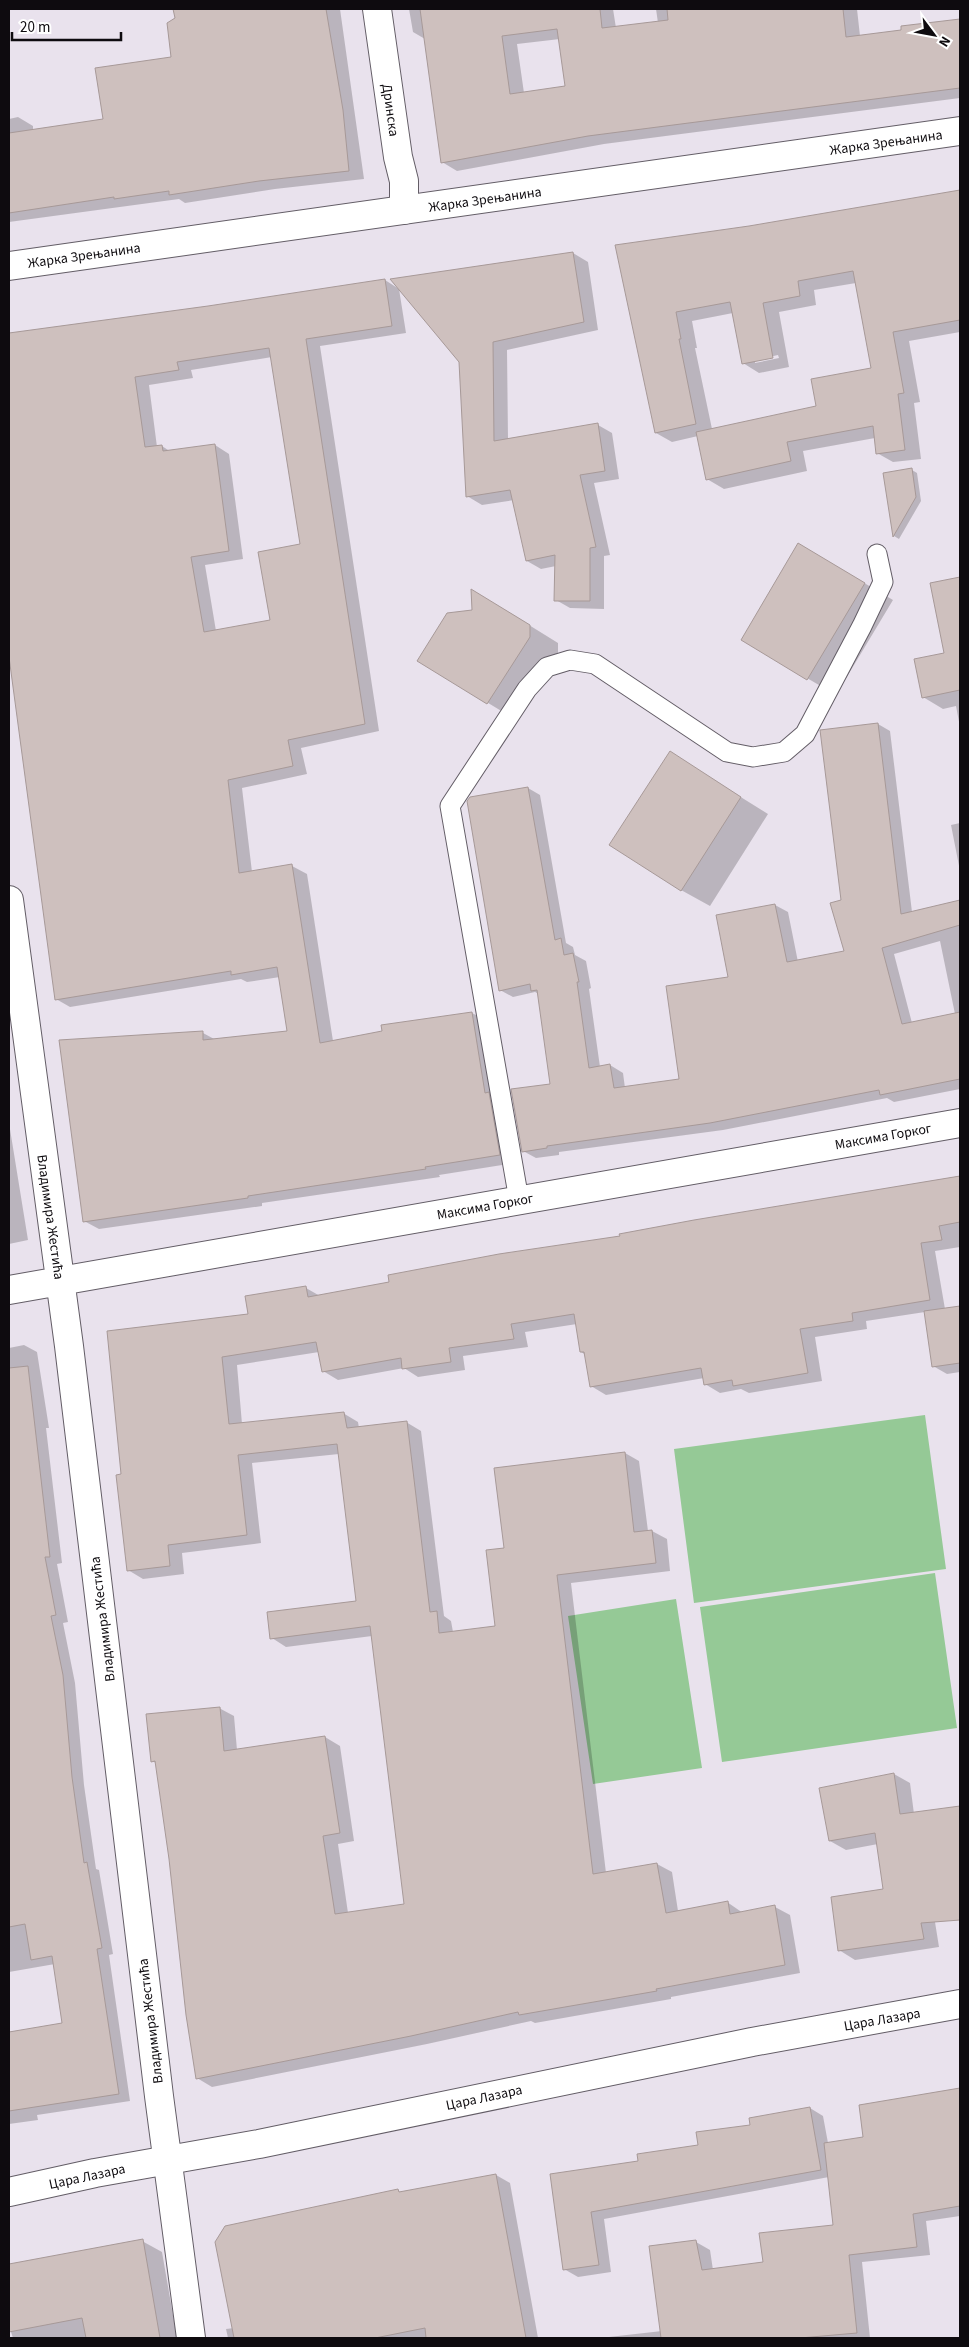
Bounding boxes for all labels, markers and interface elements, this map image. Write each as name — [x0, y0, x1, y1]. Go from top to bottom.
scale bar — [12, 10, 121, 42]
north arrow — [909, 10, 959, 60]
text: 20 m — [20, 17, 50, 38]
text: N — [933, 32, 955, 51]
street label: Дринска — [376, 83, 404, 138]
street label: Жарка Зрењанина — [828, 125, 944, 161]
street label: Жарка Зрењанина — [427, 182, 543, 218]
street label: Жарка Зрењанина — [26, 238, 142, 274]
street label: Максима Горког — [833, 1119, 933, 1155]
street label: Владимира Жестића — [31, 1153, 69, 1281]
street label: Максима Горког — [435, 1189, 535, 1225]
street label: Владимира Жестића — [85, 1555, 121, 1683]
street label: Владимира Жестића — [133, 1957, 169, 2085]
street label: Цара Лазара — [842, 2003, 922, 2037]
street label: Цара Лазара — [444, 2080, 524, 2116]
street label: Цара Лазара — [47, 2159, 127, 2195]

